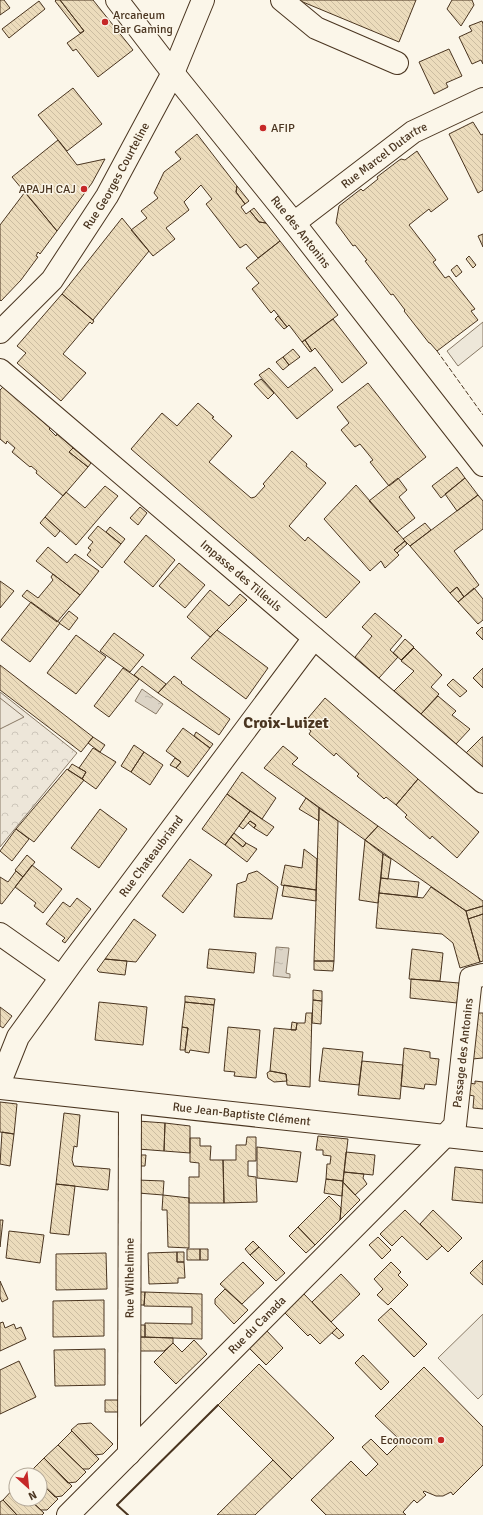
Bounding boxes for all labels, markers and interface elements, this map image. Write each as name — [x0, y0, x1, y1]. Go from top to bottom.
place label: Arcaneum Bar Gaming — [113, 8, 173, 37]
marker: Arcaneum Bar Gaming — [100, 17, 110, 27]
street label: Rue Marcel Dutartre — [338, 119, 430, 192]
street label: Rue Georges Courteline — [80, 120, 153, 232]
place label: AFIP — [271, 121, 295, 136]
marker: AFIP — [258, 123, 268, 133]
place label: APAJH CAJ — [19, 182, 76, 197]
marker: APAJH CAJ — [79, 184, 89, 194]
street label: Rue des Antonins — [267, 193, 334, 272]
street label: Impasse des Tilleuls — [197, 537, 285, 615]
district label: Croix-Luizet — [243, 713, 329, 733]
street label: Rue Chateaubriand — [116, 813, 187, 900]
street label: Passage des Antonins — [450, 997, 477, 1109]
street label: Rue Jean-Baptiste Clément — [172, 1100, 311, 1129]
street label: Rue Wilhelmine — [122, 1238, 138, 1318]
street label: Rue du Canada — [225, 1293, 290, 1358]
place label: Econocom — [380, 1433, 433, 1448]
marker: Econocom — [436, 1435, 446, 1445]
north arrow — [8, 1467, 48, 1507]
text: N — [26, 1488, 39, 1503]

